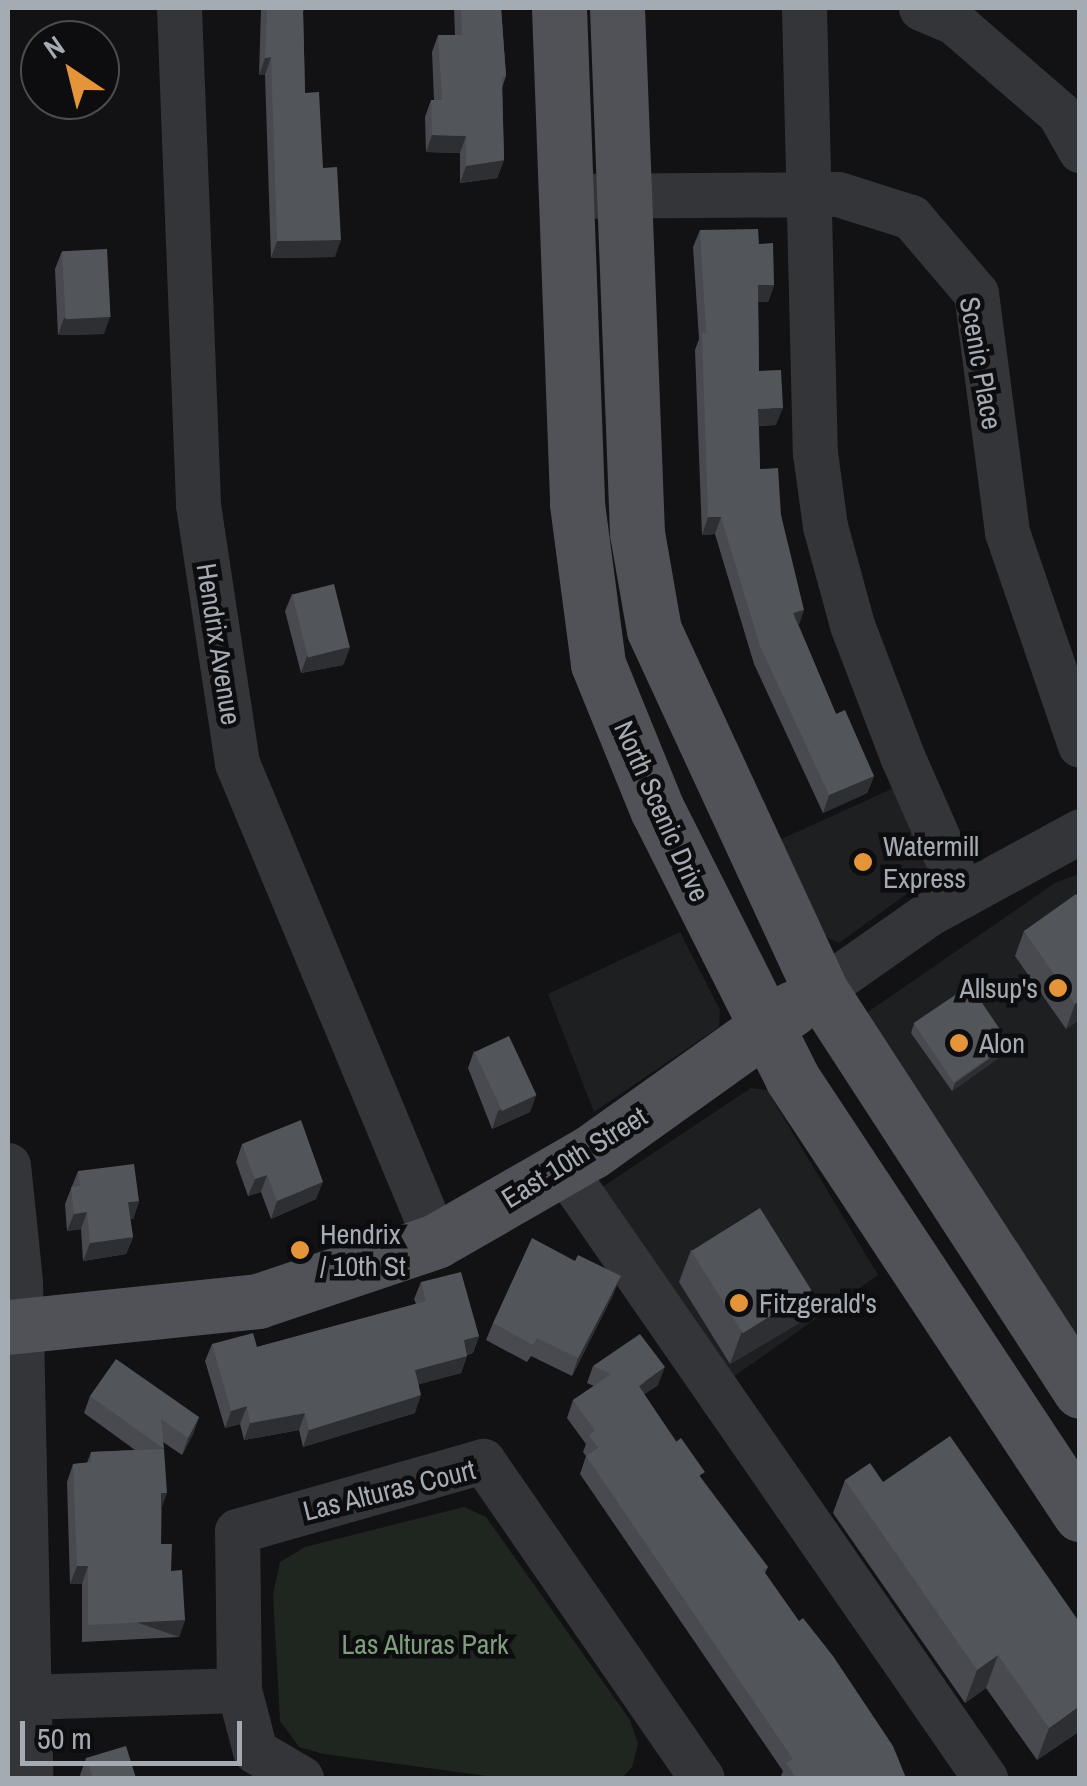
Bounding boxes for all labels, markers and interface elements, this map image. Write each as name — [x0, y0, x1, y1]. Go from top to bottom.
north arrow — [20, 20, 120, 120]
text: N — [36, 27, 72, 67]
street label: Scenic Place — [953, 294, 1009, 432]
street label: Hendrix Avenue — [190, 560, 248, 728]
street label: North Scenic Drive — [607, 716, 717, 906]
place label: Watermill Express — [883, 829, 979, 895]
marker: Watermill Express — [852, 851, 874, 873]
place label: Allsup's — [960, 971, 1038, 1005]
marker: Allsup's — [1047, 977, 1069, 999]
place label: Alon — [979, 1026, 1025, 1060]
marker: Alon — [948, 1032, 970, 1054]
street label: East 10th Street — [495, 1099, 653, 1215]
place label: Hendrix / 10th St — [320, 1217, 406, 1283]
marker: Hendrix / 10th St — [289, 1239, 311, 1261]
place label: Fitzgerald's — [759, 1286, 877, 1320]
marker: Fitzgerald's — [728, 1292, 750, 1314]
street label: Las Alturas Court — [299, 1452, 479, 1528]
park label: Las Alturas Park — [341, 1627, 509, 1661]
scale bar — [25, 1701, 248, 1763]
text: 50 m — [37, 1718, 92, 1758]

